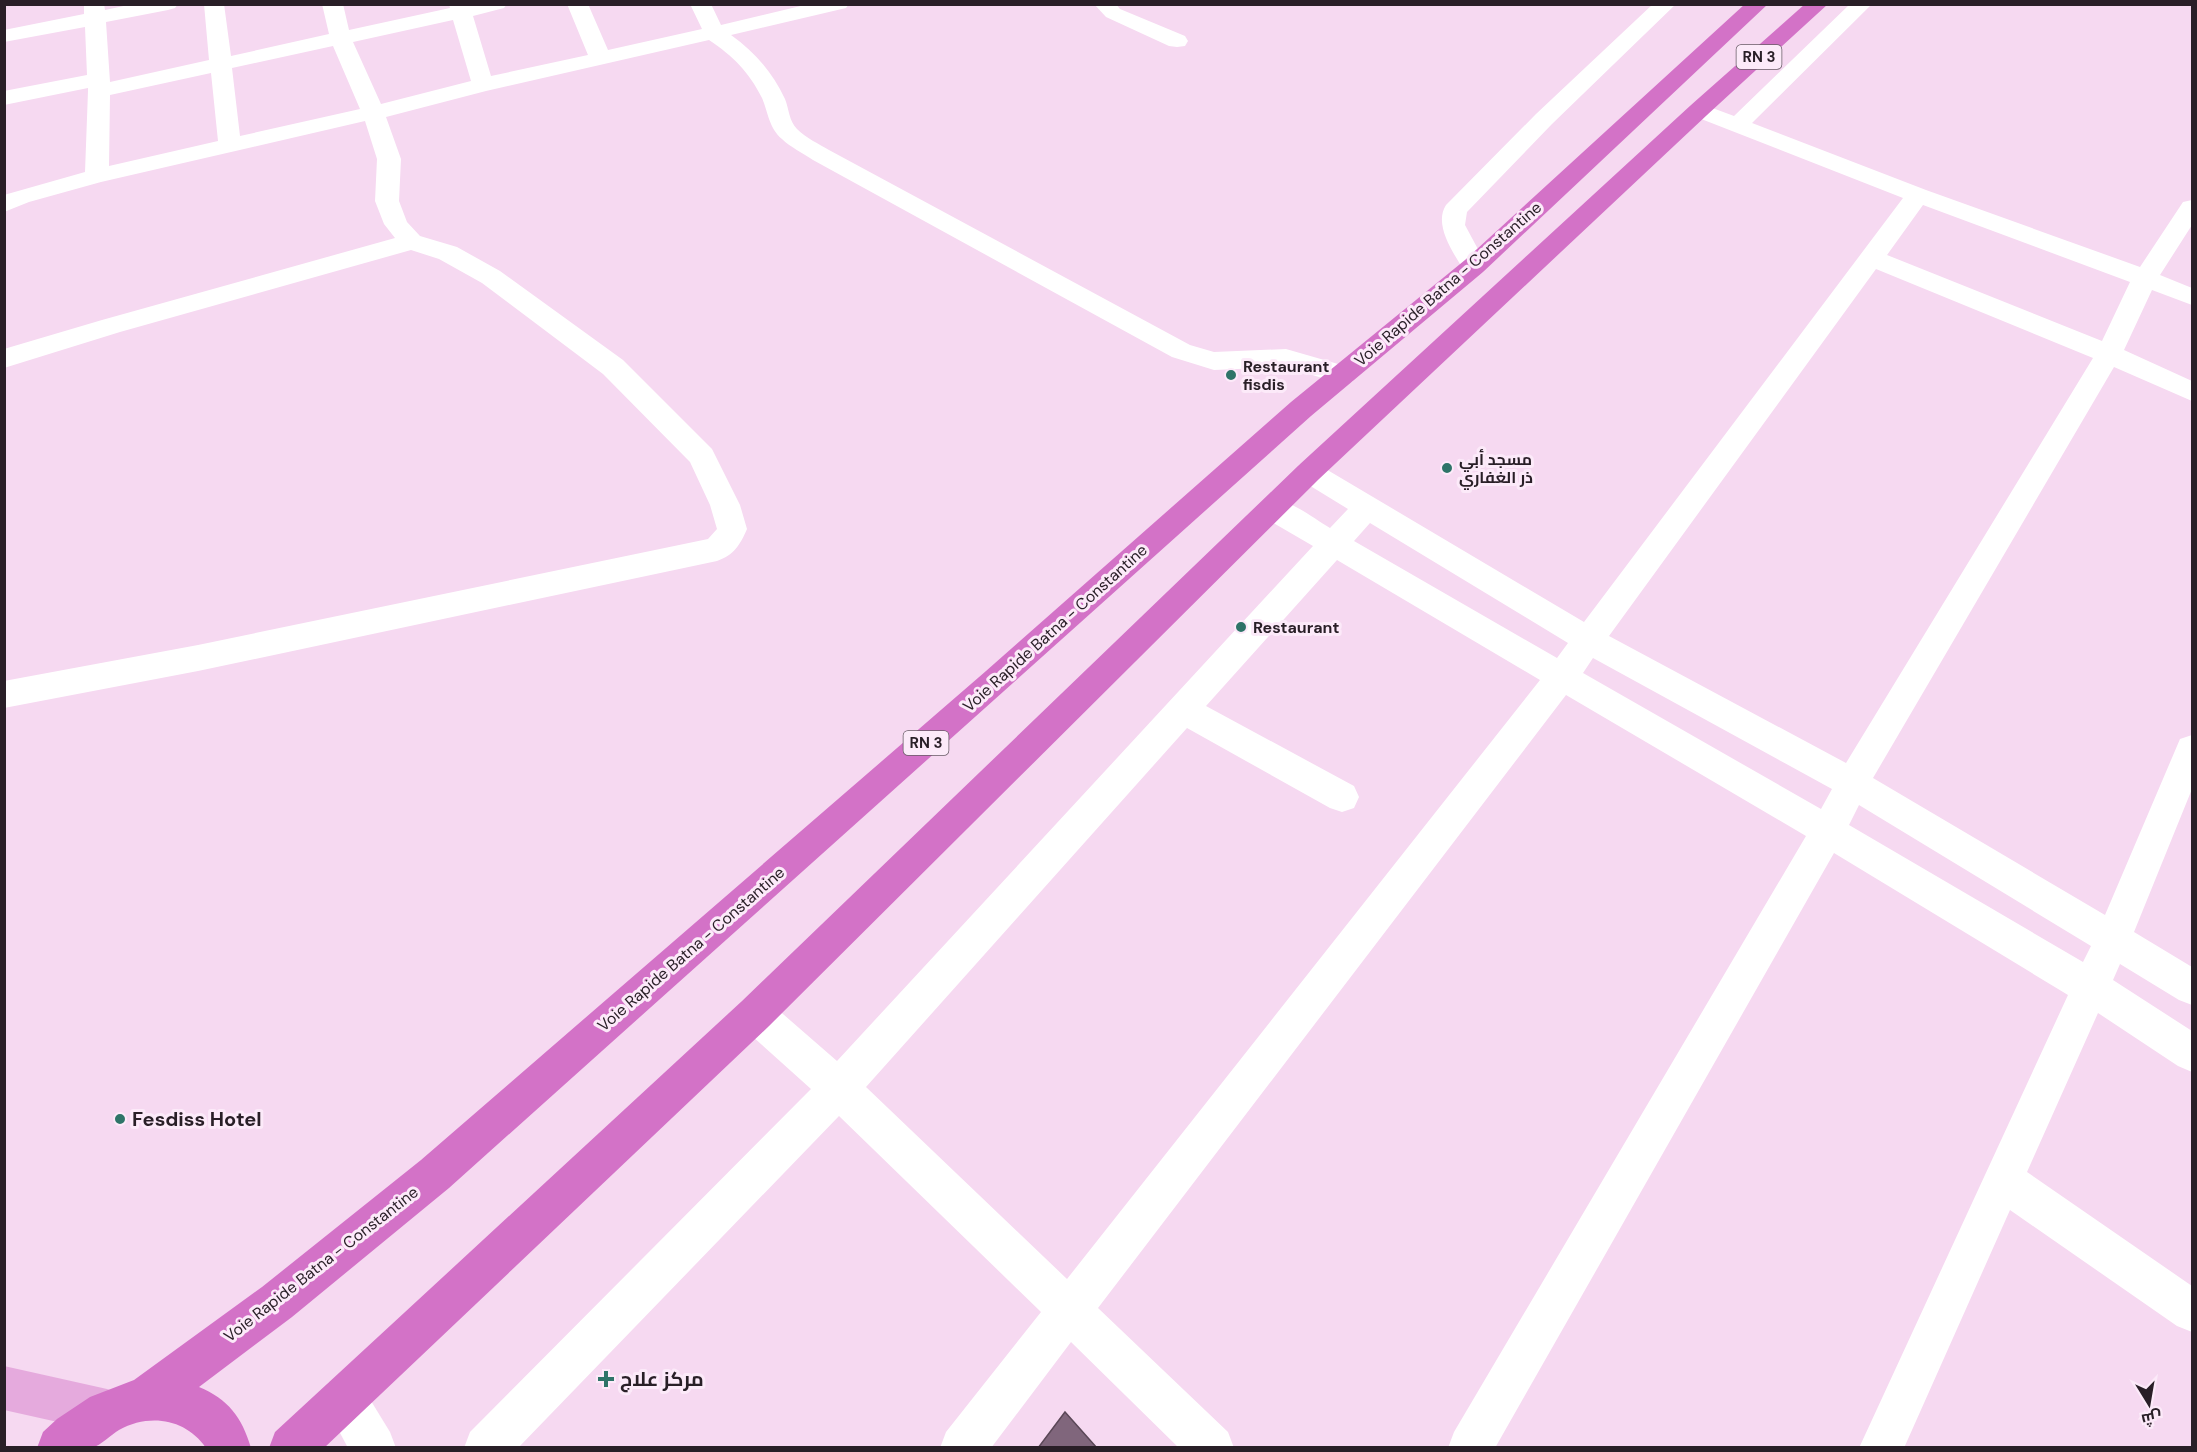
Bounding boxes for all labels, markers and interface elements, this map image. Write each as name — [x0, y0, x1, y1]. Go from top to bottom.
road number: RN 3 — [1736, 45, 1782, 69]
street label: Voie Rapide Batna - Constantine — [1350, 197, 1546, 371]
place label: Restaurant fisdis — [1243, 356, 1329, 395]
marker: Restaurant fisdis — [1224, 368, 1238, 382]
place label: مسجد أبي ذر الغفاري — [1459, 449, 1533, 490]
marker: مسجد أبي ذر الغفاري — [1440, 461, 1454, 475]
street label: Voie Rapide Batna - Constantine — [958, 539, 1152, 717]
place label: Restaurant — [1253, 617, 1339, 638]
marker: Restaurant — [1234, 620, 1248, 634]
road number: RN 3 — [904, 731, 948, 755]
street label: Voie Rapide Batna - Constantine — [593, 862, 789, 1036]
place label: Fesdiss Hotel — [132, 1106, 262, 1132]
marker: Fesdiss Hotel — [113, 1112, 127, 1126]
street label: Voie Rapide Batna - Constantine — [219, 1181, 423, 1347]
place label: مركز علاج — [620, 1366, 704, 1393]
marker: مركز علاج — [597, 1370, 615, 1388]
north arrow — [2119, 1374, 2179, 1434]
text: ش — [2140, 1406, 2164, 1430]

